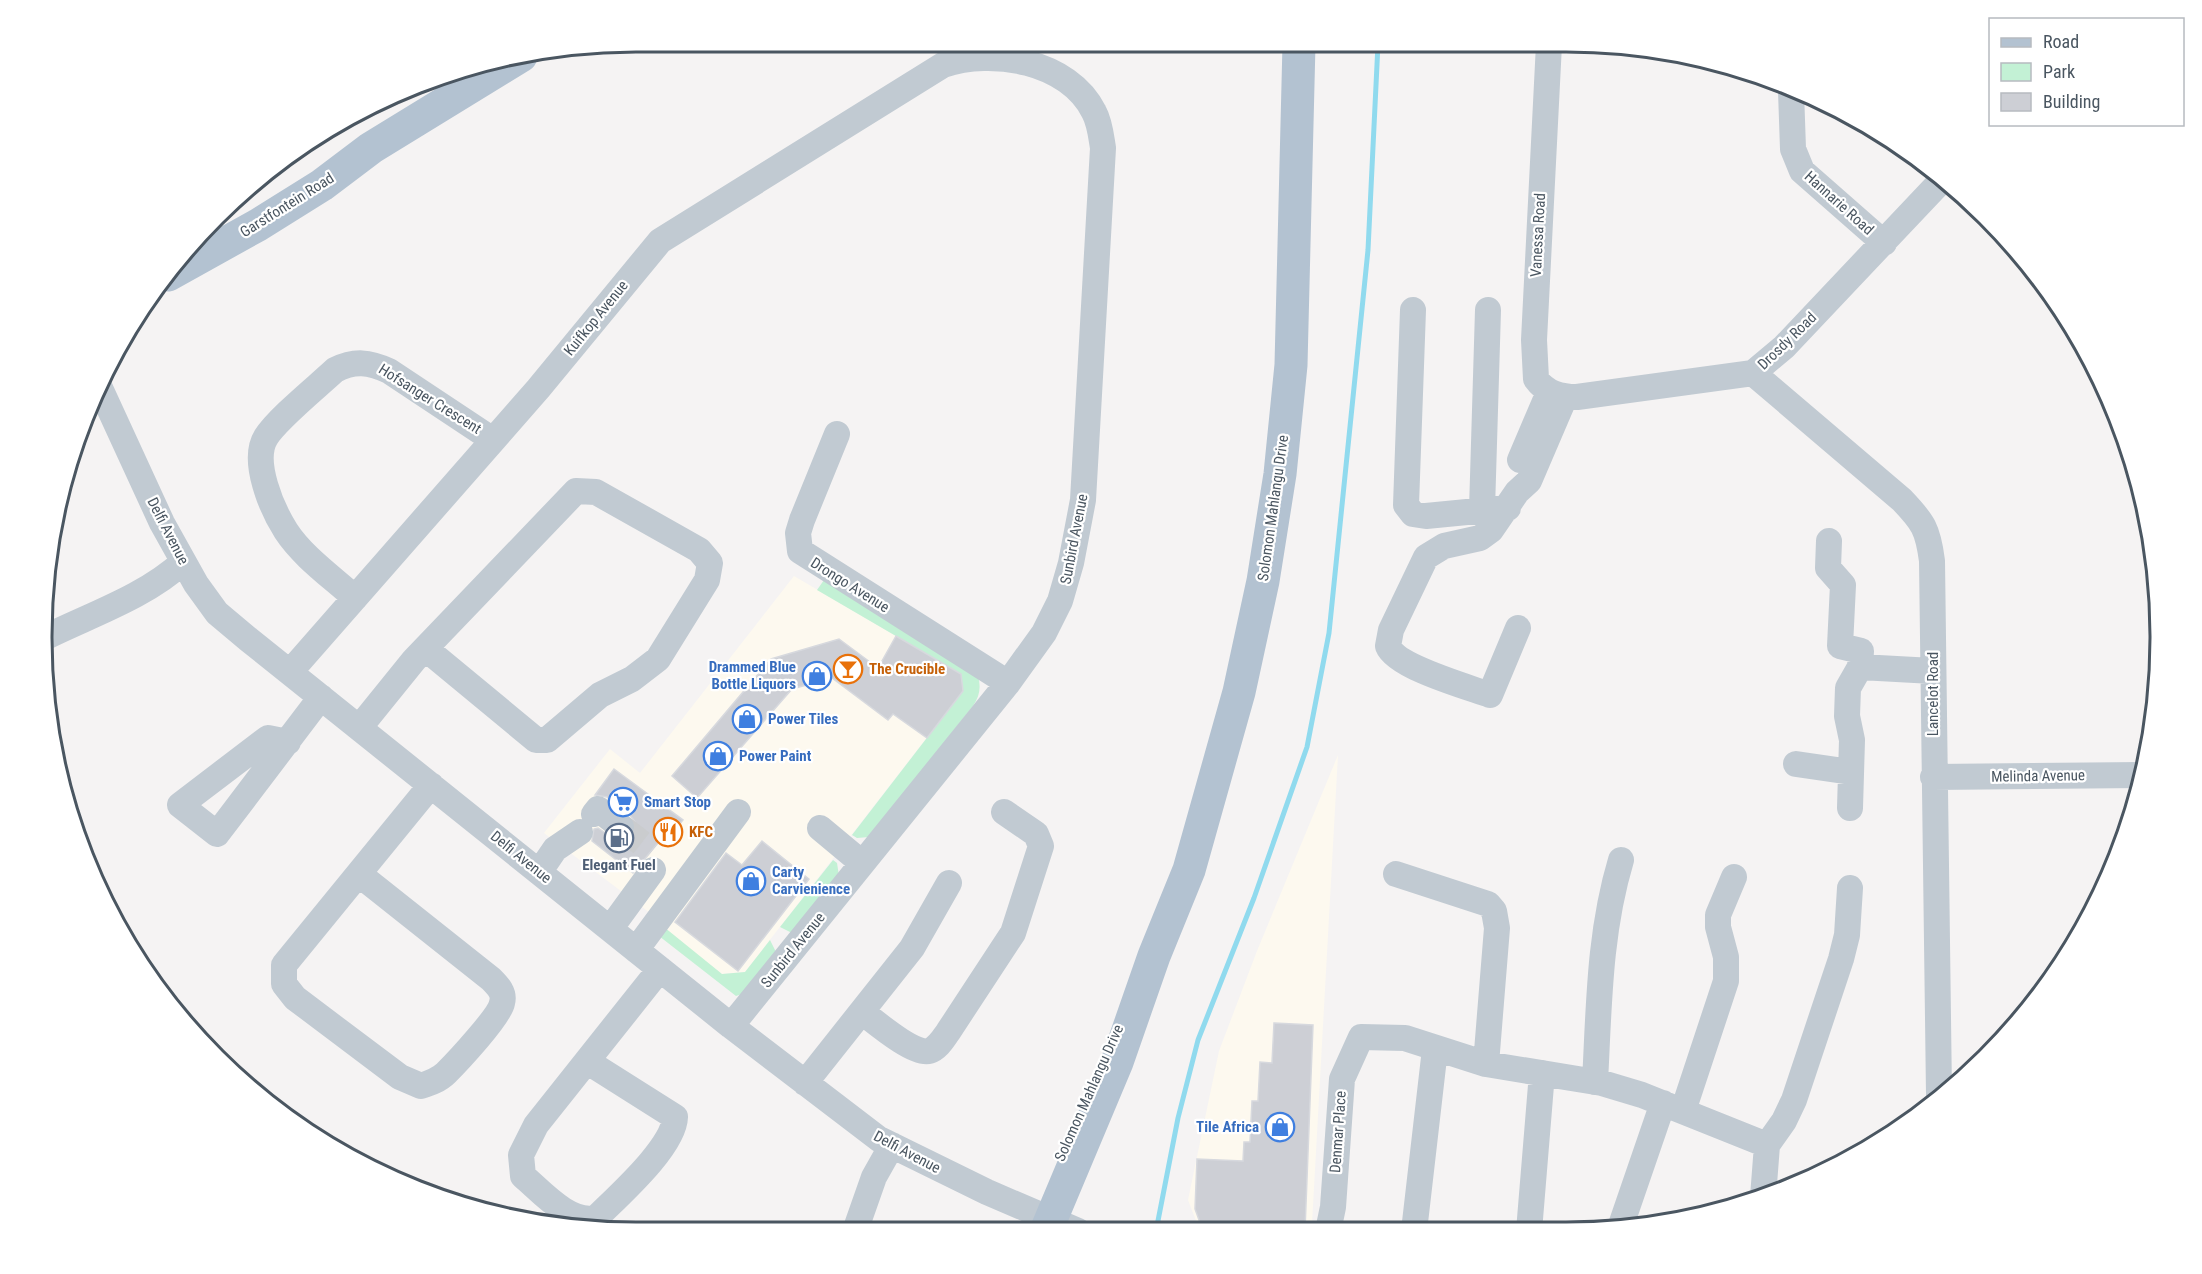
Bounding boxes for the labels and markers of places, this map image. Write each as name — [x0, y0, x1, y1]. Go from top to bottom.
bar icon: The Crucible — [832, 653, 864, 685]
place label: Drammed Blue Bottle Liquors — [709, 658, 796, 693]
shop icon: Drammed Blue Bottle Liquors — [801, 660, 833, 692]
place label: The Crucible — [869, 660, 945, 678]
shop icon: Power Tiles — [731, 703, 763, 735]
place label: Power Tiles — [768, 710, 838, 728]
shop icon: Power Paint — [702, 740, 734, 772]
place label: Power Paint — [739, 747, 812, 765]
supermarket icon: Smart Stop — [607, 786, 639, 818]
place label: Smart Stop — [644, 793, 711, 811]
restaurant icon: KFC — [652, 816, 684, 848]
fuel station icon: Elegant Fuel — [603, 822, 635, 854]
place label: KFC — [689, 823, 713, 841]
place label: Elegant Fuel — [582, 856, 656, 874]
place label: Carty Carvienience — [772, 863, 850, 898]
shop icon: Carty Carvienience — [735, 865, 767, 897]
shop icon: Tile Africa — [1264, 1111, 1296, 1143]
place label: Tile Africa — [1196, 1118, 1259, 1136]

